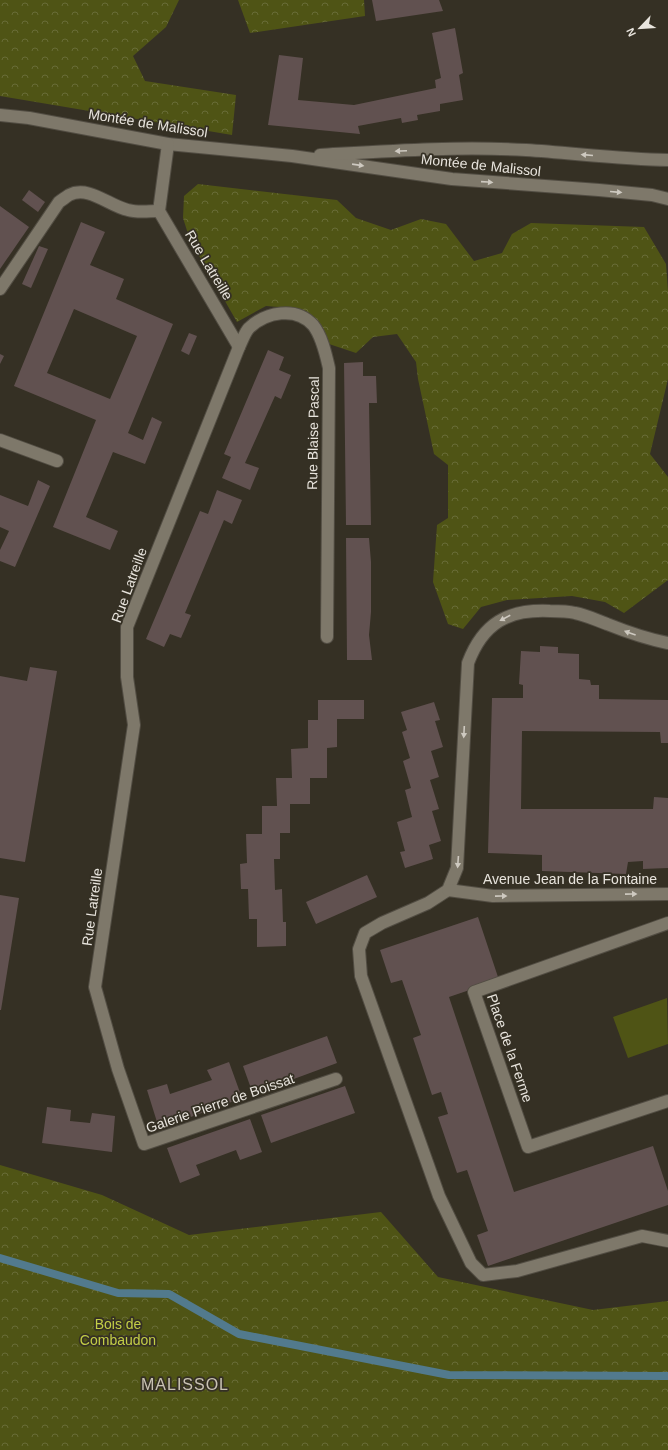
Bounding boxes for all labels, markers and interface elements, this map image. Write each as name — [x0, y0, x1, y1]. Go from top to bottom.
north arrow — [620, 8, 660, 48]
text: N — [624, 26, 638, 38]
street label: Montée de Malissol — [87, 106, 209, 140]
one-way arrow — [395, 147, 407, 154]
street label: Montée de Malissol — [420, 151, 542, 179]
one-way arrow — [581, 152, 593, 159]
one-way arrow — [352, 162, 364, 168]
one-way arrow — [481, 178, 493, 185]
one-way arrow — [610, 189, 622, 195]
street label: Rue Latreille — [182, 227, 236, 303]
street label: Rue Blaise Pascal — [304, 376, 322, 490]
street label: Rue Latreille — [108, 545, 150, 625]
one-way arrow — [500, 615, 511, 621]
one-way arrow — [624, 630, 636, 636]
one-way arrow — [461, 726, 467, 739]
one-way arrow — [454, 856, 461, 868]
street label: Rue Latreille — [79, 867, 105, 947]
street label: Avenue Jean de la Fontaine — [483, 871, 657, 887]
one-way arrow — [625, 891, 638, 897]
one-way arrow — [495, 893, 508, 899]
street label: Place de la Ferme — [484, 992, 536, 1105]
street label: Galerie Pierre de Boissat — [144, 1070, 296, 1136]
park label: Bois de Combaudon — [80, 1316, 156, 1348]
district label: MALISSOL — [141, 1376, 229, 1393]

